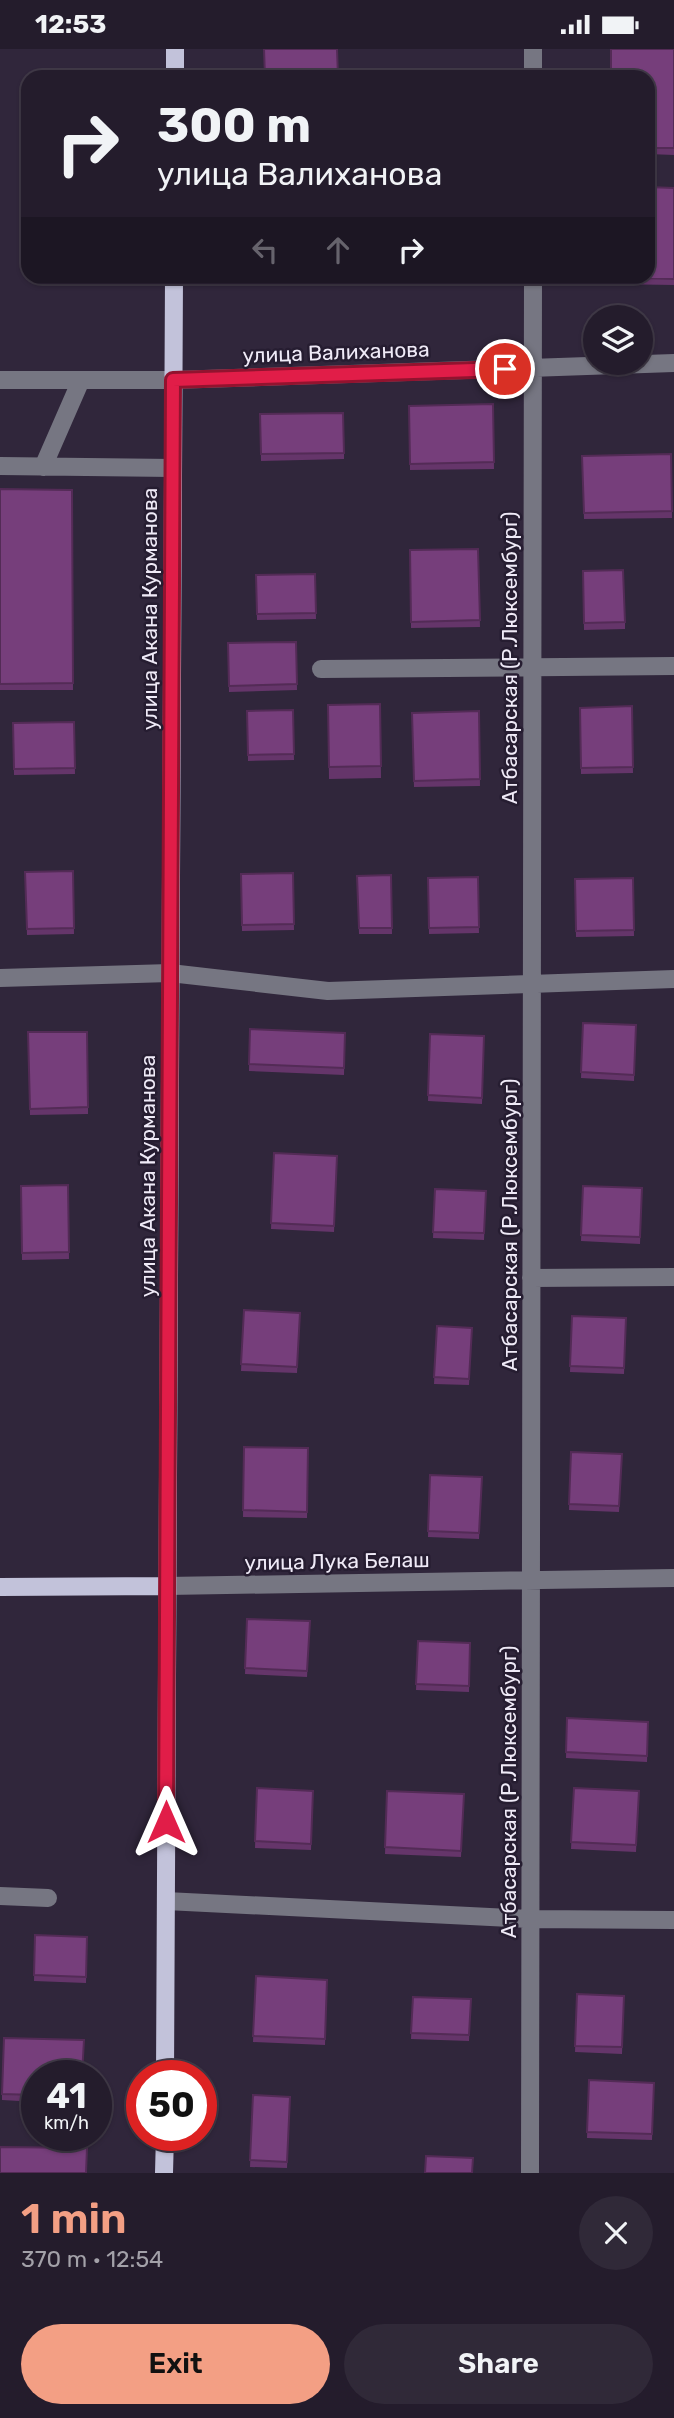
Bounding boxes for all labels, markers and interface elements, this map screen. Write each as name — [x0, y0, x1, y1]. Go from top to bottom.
text: 12:53 — [35, 9, 106, 40]
text: 300 m — [157, 96, 311, 154]
icon: right — [42, 98, 133, 189]
text: улица Валиханова — [157, 155, 442, 193]
icon: left — [246, 231, 284, 269]
icon: ahead — [319, 231, 357, 269]
icon: right — [392, 231, 430, 269]
map controls — [583, 305, 653, 375]
button: layers — [583, 305, 653, 375]
street label: улица Валиханова — [242, 336, 430, 368]
pin — [475, 339, 535, 399]
icon: arrive — [486, 350, 524, 388]
street label: улица Акана Курманова — [137, 488, 162, 730]
street label: Атбасарская (Р.Люксембург) — [497, 512, 522, 804]
street label: улица Акана Курманова — [135, 1055, 160, 1297]
street label: Атбасарская (Р.Люксембург) — [497, 1079, 522, 1371]
street label: улица Лука Белаш — [244, 1547, 430, 1575]
street label: Атбасарская (Р.Люксембург) — [496, 1646, 521, 1938]
position arrow — [129, 1785, 203, 1859]
speed limit sign: 50 — [126, 2060, 217, 2151]
text: 41 — [46, 2075, 87, 2117]
text: km/h — [44, 2112, 89, 2134]
text: 1 min — [21, 2194, 127, 2244]
button: close — [579, 2196, 653, 2270]
text: 370 m · 12:54 — [21, 2245, 163, 2273]
button: Exit — [21, 2324, 330, 2404]
button: Share — [344, 2324, 653, 2404]

